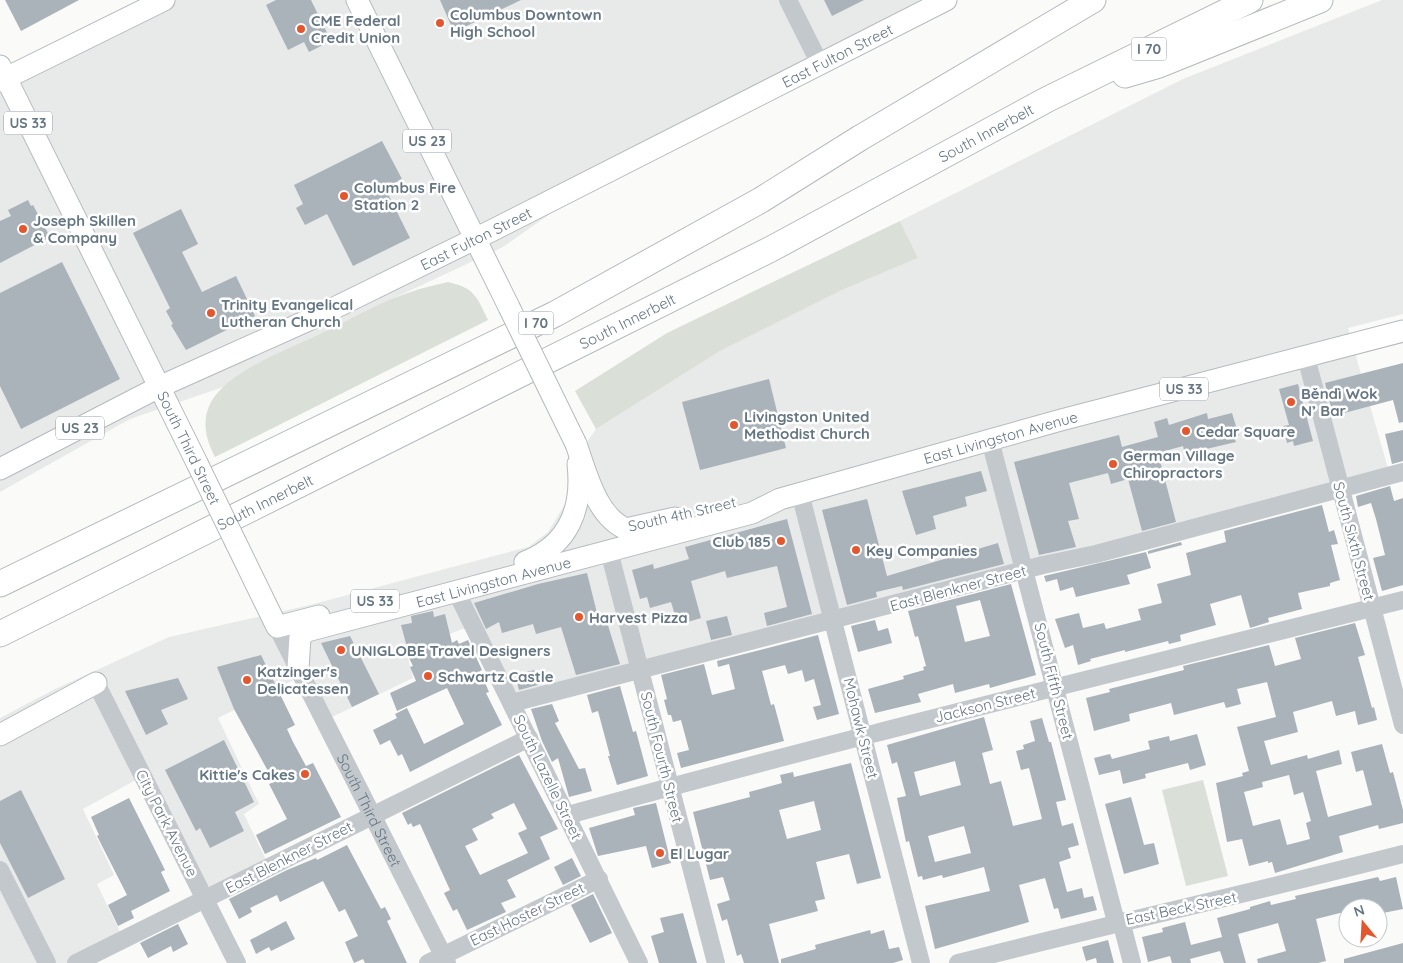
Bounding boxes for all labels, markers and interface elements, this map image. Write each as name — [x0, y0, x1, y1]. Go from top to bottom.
place label: Columbus Downtown High School — [450, 5, 602, 41]
place label: CME Federal Credit Union — [311, 11, 401, 47]
marker: Columbus Downtown High School — [434, 17, 446, 29]
street label: East Fulton Street — [778, 19, 896, 91]
marker: CME Federal Credit Union — [295, 23, 307, 35]
road number: I 70 — [1132, 38, 1166, 61]
street label: South Innerbelt — [935, 99, 1037, 166]
road number: US 33 — [4, 112, 52, 134]
road number: US 23 — [403, 130, 451, 152]
place label: Columbus Fire Station 2 — [354, 178, 456, 214]
marker: Columbus Fire Station 2 — [338, 190, 350, 202]
street label: East Fulton Street — [417, 203, 535, 274]
place label: Joseph Skillen & Company — [33, 211, 136, 247]
marker: Joseph Skillen & Company — [17, 223, 29, 235]
street label: South Innerbelt — [576, 289, 678, 353]
place label: Trinity Evangelical Lutheran Church — [221, 295, 353, 331]
marker: Trinity Evangelical Lutheran Church — [205, 307, 217, 319]
road number: I 70 — [518, 312, 554, 334]
road number: US 33 — [1160, 378, 1208, 400]
place label: Běndì Wok N’ Bar — [1301, 384, 1378, 420]
street label: South Third Street — [153, 388, 225, 508]
marker: Běndì Wok N’ Bar — [1285, 396, 1297, 408]
place label: Livingston United Methodist Church — [744, 407, 870, 443]
street label: East Livingston Avenue — [921, 407, 1080, 468]
road number: US 23 — [56, 416, 104, 439]
marker: Livingston United Methodist Church — [728, 419, 740, 431]
place label: Cedar Square — [1196, 422, 1296, 441]
marker: Cedar Square — [1180, 425, 1192, 437]
place label: German Village Chiropractors — [1123, 446, 1235, 482]
marker: German Village Chiropractors — [1107, 458, 1119, 470]
street label: South Innerbelt — [214, 470, 316, 534]
street label: South Sixth Street — [1329, 480, 1379, 602]
street label: South 4th Street — [626, 492, 738, 536]
place label: Club 185 — [712, 532, 771, 551]
marker: Club 185 — [775, 535, 787, 547]
place label: Key Companies — [866, 541, 977, 560]
marker: Key Companies — [850, 544, 862, 556]
street label: East Livingston Avenue — [414, 552, 573, 611]
street label: East Blenkner Street — [888, 561, 1028, 615]
road number: US 33 — [351, 590, 399, 612]
place label: Harvest Pizza — [589, 608, 688, 627]
marker: Harvest Pizza — [573, 611, 585, 623]
street label: South Fifth Street — [1030, 621, 1078, 741]
place label: UNIGLOBE Travel Designers — [351, 641, 551, 660]
marker: UNIGLOBE Travel Designers — [335, 644, 347, 656]
place label: Katzinger's Delicatessen — [257, 662, 349, 698]
place label: Schwartz Castle — [438, 667, 554, 686]
marker: Schwartz Castle — [422, 670, 434, 682]
marker: Katzinger's Delicatessen — [241, 674, 253, 686]
street label: Mohawk Street — [839, 676, 883, 780]
street label: Jackson Street — [933, 683, 1037, 727]
street label: South Fourth Street — [637, 690, 687, 824]
street label: South Lazelle Street — [510, 711, 586, 843]
street label: South Third Street — [333, 750, 406, 870]
place label: Kittie's Cakes — [199, 765, 295, 784]
street label: City Park Avenue — [132, 766, 202, 880]
marker: Kittie's Cakes — [299, 768, 311, 780]
street label: East Blenkner Street — [222, 817, 356, 897]
place label: El Lugar — [670, 844, 730, 863]
marker: El Lugar — [654, 847, 666, 859]
street label: East Hoster Street — [467, 878, 587, 950]
street label: East Beck Street — [1124, 887, 1238, 929]
north arrow — [1338, 898, 1388, 948]
text: N — [1351, 900, 1367, 921]

